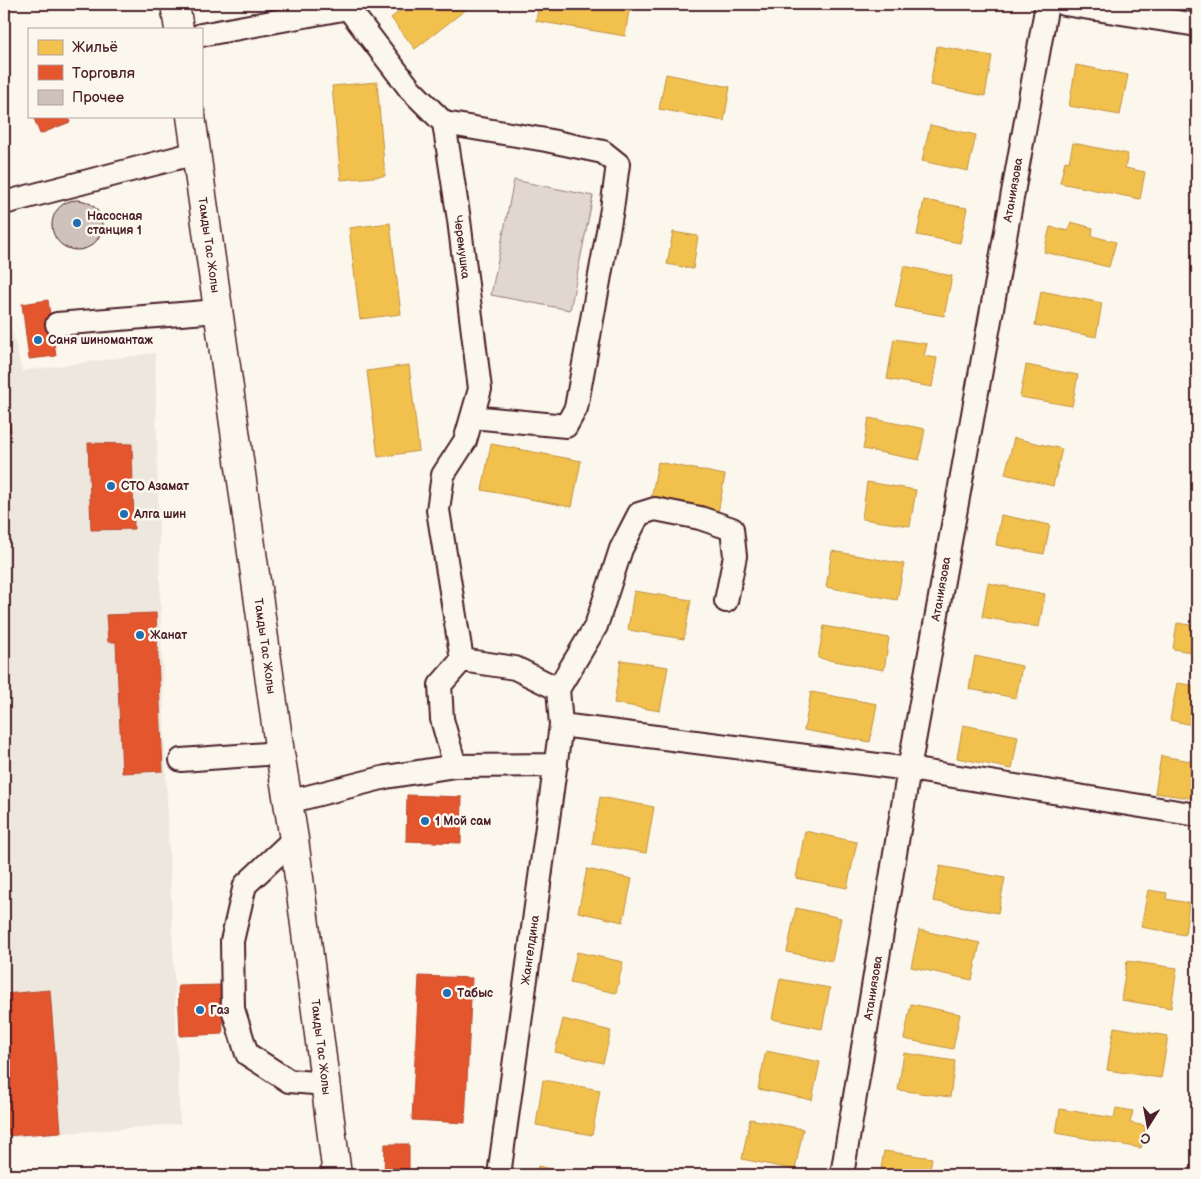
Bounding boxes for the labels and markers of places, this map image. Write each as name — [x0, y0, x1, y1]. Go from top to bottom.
place label: Насосная станция 1 — [87, 209, 143, 238]
marker: Насосная станция 1 — [71, 217, 83, 229]
place label: Саня шиномантаж — [48, 333, 154, 348]
marker: Саня шиномантаж — [32, 334, 44, 346]
place label: СТО Азамат — [121, 479, 189, 494]
marker: СТО Азамат — [105, 480, 117, 492]
place label: Алга шин — [133, 507, 186, 522]
marker: Алга шин — [118, 508, 130, 520]
place label: Жанат — [150, 628, 188, 643]
marker: Жанат — [134, 629, 146, 641]
place label: 1 Мой сам — [435, 814, 491, 829]
marker: 1 Мой сам — [419, 815, 431, 827]
place label: Табыс — [457, 986, 493, 1001]
marker: Табыс — [441, 987, 453, 999]
place label: Газ — [210, 1003, 230, 1018]
marker: Газ — [194, 1004, 206, 1016]

